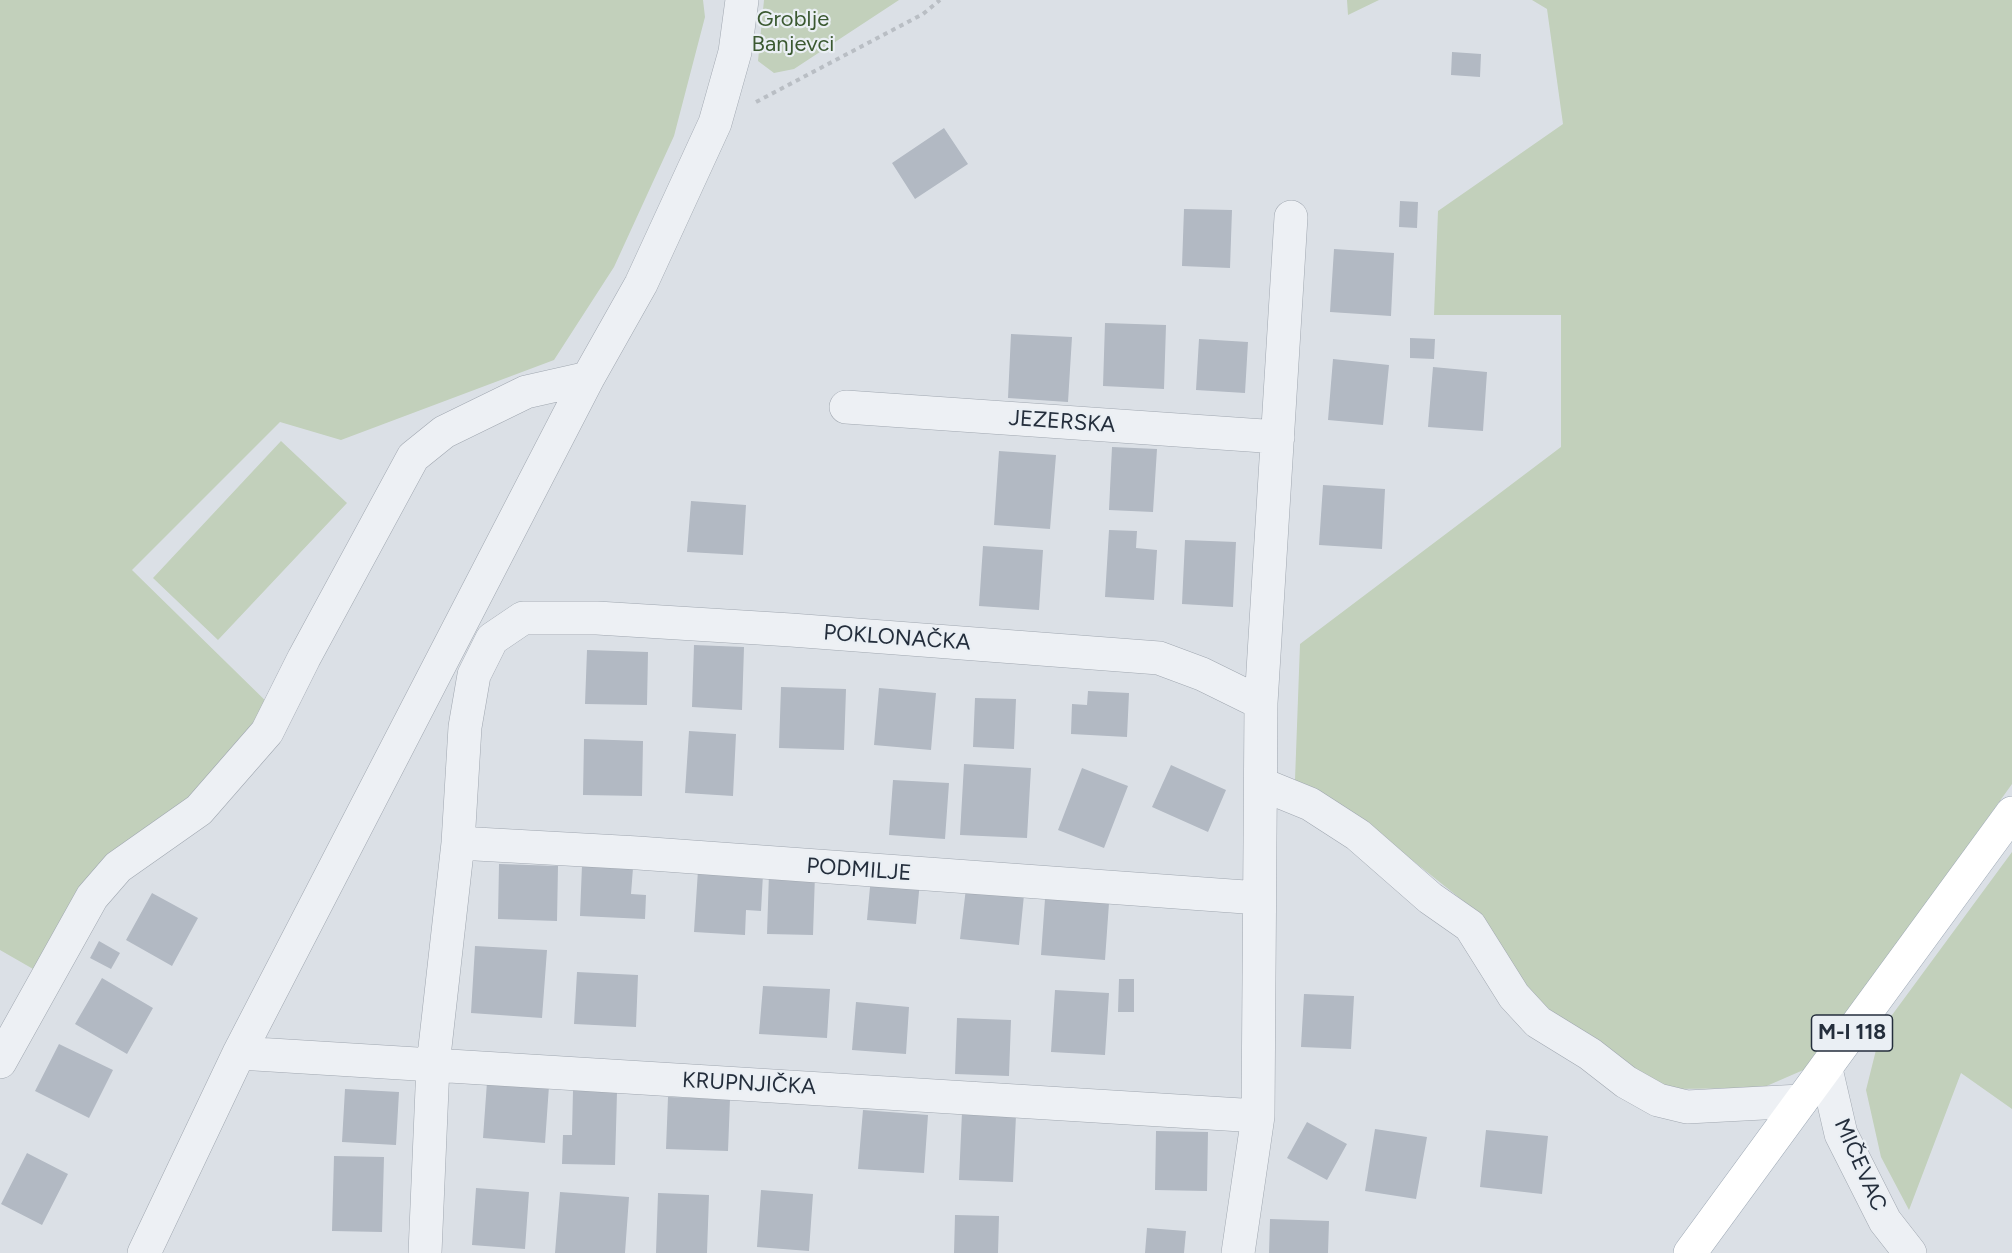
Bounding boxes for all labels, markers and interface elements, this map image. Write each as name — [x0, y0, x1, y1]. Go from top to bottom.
park label: Groblje Banjevci — [752, 7, 834, 58]
street label: JEZERSKA — [1008, 405, 1116, 439]
street label: POKLONAČKA — [823, 620, 971, 656]
street label: PODMILJE — [806, 853, 912, 887]
road number: M-I 118 — [1812, 1015, 1892, 1051]
street label: KRUPNJIČKA — [681, 1067, 817, 1101]
street label: MIČEVAC — [1828, 1115, 1892, 1215]

